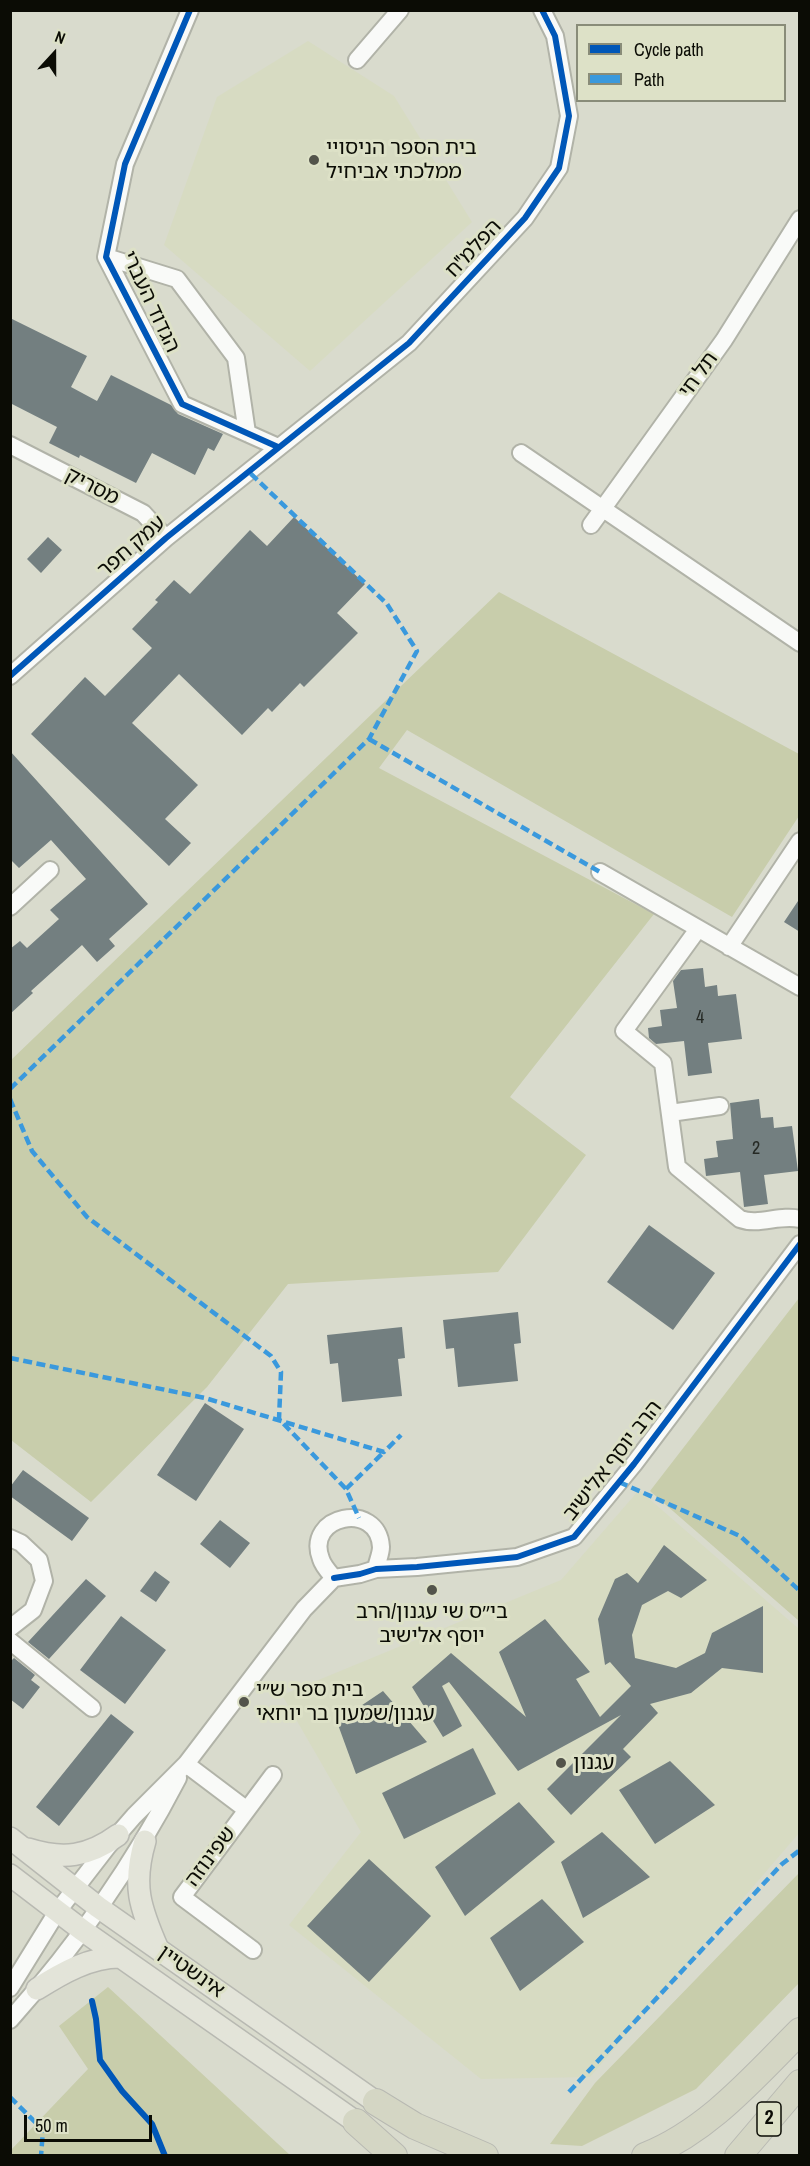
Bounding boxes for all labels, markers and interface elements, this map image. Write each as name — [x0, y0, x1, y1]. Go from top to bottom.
north arrow — [24, 24, 84, 84]
legend — [576, 24, 786, 102]
text: N — [52, 25, 69, 49]
text: Cycle path — [634, 37, 704, 62]
text: Path — [634, 67, 664, 92]
place label: בית הספר הניסויי ממלכתי אביחיל — [326, 135, 477, 185]
marker: בית הספר הניסויי ממלכתי אביחיל — [307, 153, 321, 167]
street label: הפלמ"ח — [441, 215, 507, 283]
street label: הגדוד העברי — [116, 247, 184, 357]
street label: תל חי — [674, 347, 724, 403]
street label: מסריק — [61, 463, 123, 511]
street label: עמק חפר — [93, 511, 171, 583]
house number: 4 — [696, 1007, 704, 1029]
house number: 2 — [752, 1138, 760, 1160]
street label: הרב יוסף אלישיב — [558, 1396, 668, 1526]
marker: בי״ס שי עגנון/הרב יוסף אלישיב — [425, 1583, 439, 1597]
place label: בי״ס שי עגנון/הרב יוסף אלישיב — [356, 1599, 508, 1649]
place label: בית ספר ש״י עגנון/שמעון בר יוחאי — [256, 1677, 435, 1727]
marker: בית ספר ש״י עגנון/שמעון בר יוחאי — [237, 1695, 251, 1709]
place label: עגנון — [573, 1750, 614, 1776]
marker: עגנון — [554, 1756, 568, 1770]
street label: שפינוזה — [180, 1822, 242, 1892]
street label: אינשטיין — [153, 1940, 229, 2004]
road number: 2 — [757, 2102, 781, 2136]
scale bar — [27, 2103, 154, 2141]
text: 50 m — [35, 2113, 68, 2138]

